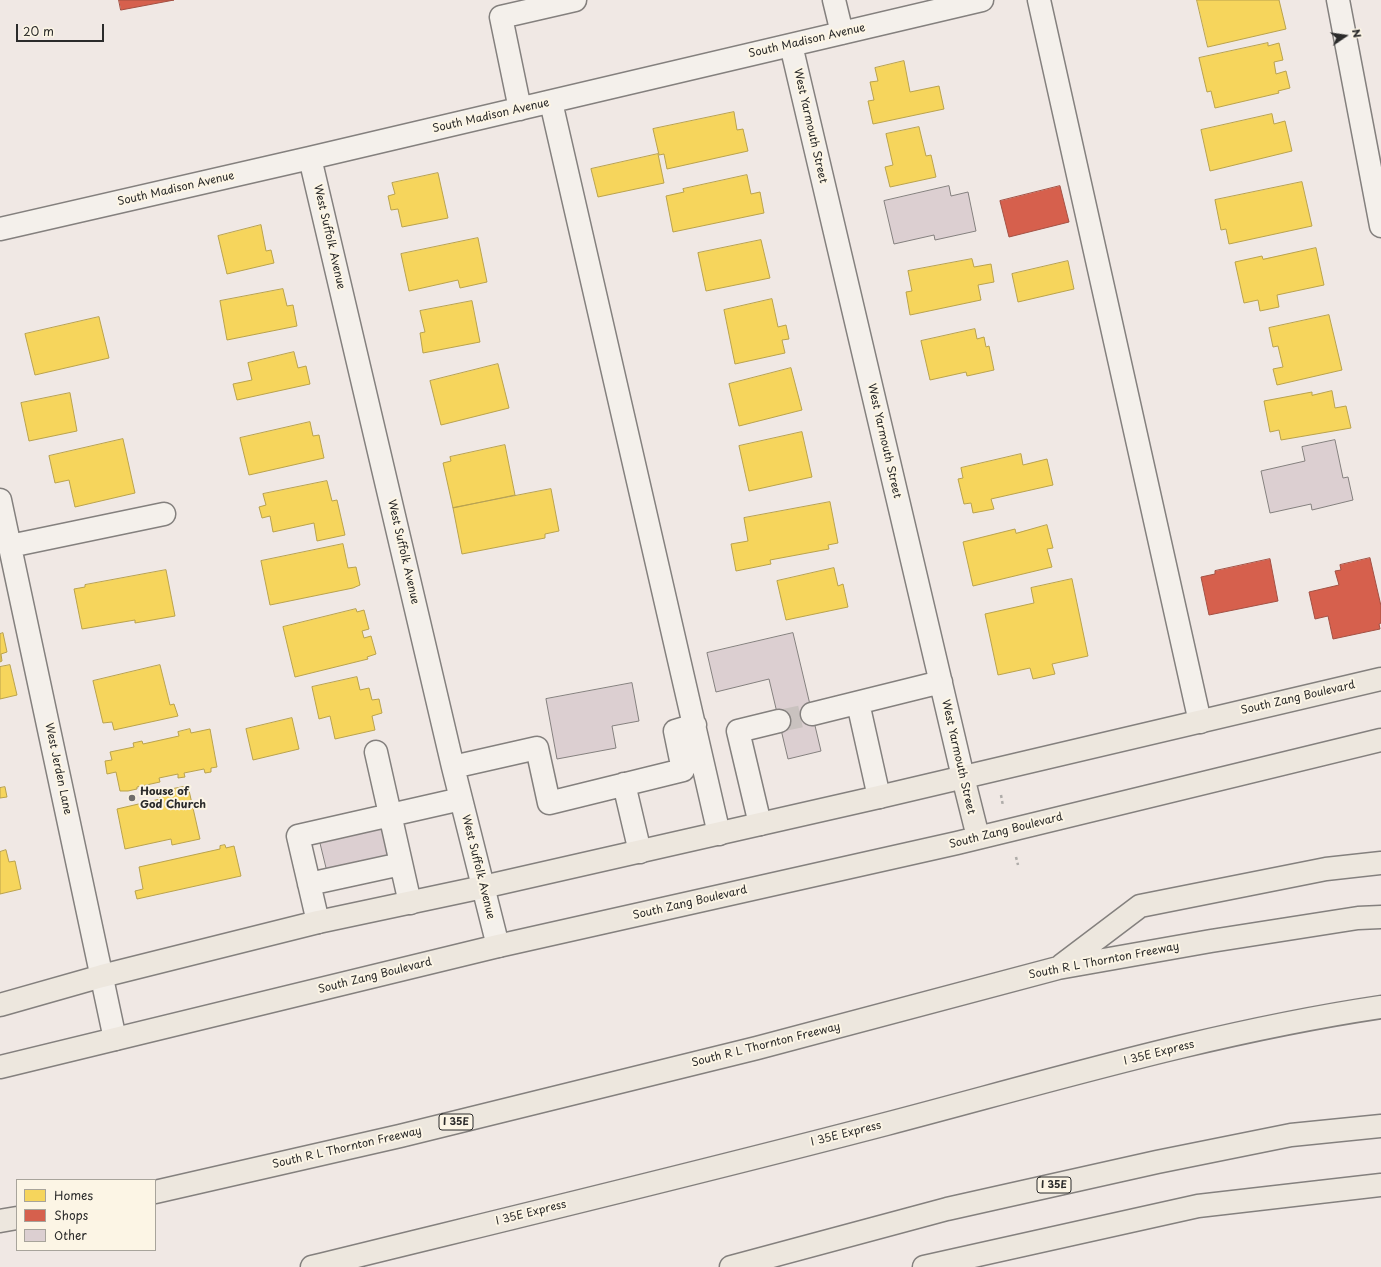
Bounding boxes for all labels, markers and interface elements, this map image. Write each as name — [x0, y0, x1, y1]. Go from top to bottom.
scale bar — [18, 16, 106, 42]
north arrow — [1325, 16, 1365, 56]
street label: South Madison Avenue — [747, 21, 867, 61]
text: 20 m — [23, 22, 54, 40]
text: N — [1348, 27, 1366, 39]
street label: West Yarmouth Street — [790, 67, 830, 185]
street label: South Madison Avenue — [431, 96, 551, 136]
street label: South Madison Avenue — [116, 169, 236, 209]
street label: West Suffolk Avenue — [311, 183, 347, 291]
street label: West Yarmouth Street — [864, 382, 904, 500]
street label: West Suffolk Avenue — [385, 498, 421, 606]
street label: South Zang Boulevard — [1240, 678, 1356, 718]
street label: West Yarmouth Street — [938, 698, 978, 816]
street label: West Jerden Lane — [42, 722, 74, 816]
place label: House of God Church — [140, 785, 206, 811]
marker: House of God Church — [127, 793, 137, 803]
street label: South Zang Boulevard — [948, 810, 1064, 852]
street label: West Suffolk Avenue — [459, 813, 497, 921]
street label: South Zang Boulevard — [632, 883, 748, 923]
street label: South R L Thornton Freeway — [1028, 940, 1180, 982]
street label: South Zang Boulevard — [317, 955, 433, 997]
street label: South R L Thornton Freeway — [690, 1020, 842, 1070]
street label: I 35E Express — [1122, 1038, 1196, 1068]
road number: I 35E — [439, 1114, 473, 1130]
street label: I 35E Express — [809, 1119, 883, 1149]
street label: South R L Thornton Freeway — [271, 1124, 423, 1172]
road number: I 35E — [1037, 1177, 1071, 1193]
legend — [16, 1179, 156, 1251]
text: Homes — [54, 1186, 93, 1204]
street label: I 35E Express — [494, 1198, 568, 1228]
text: Shops — [54, 1206, 88, 1224]
text: Other — [54, 1226, 87, 1244]

